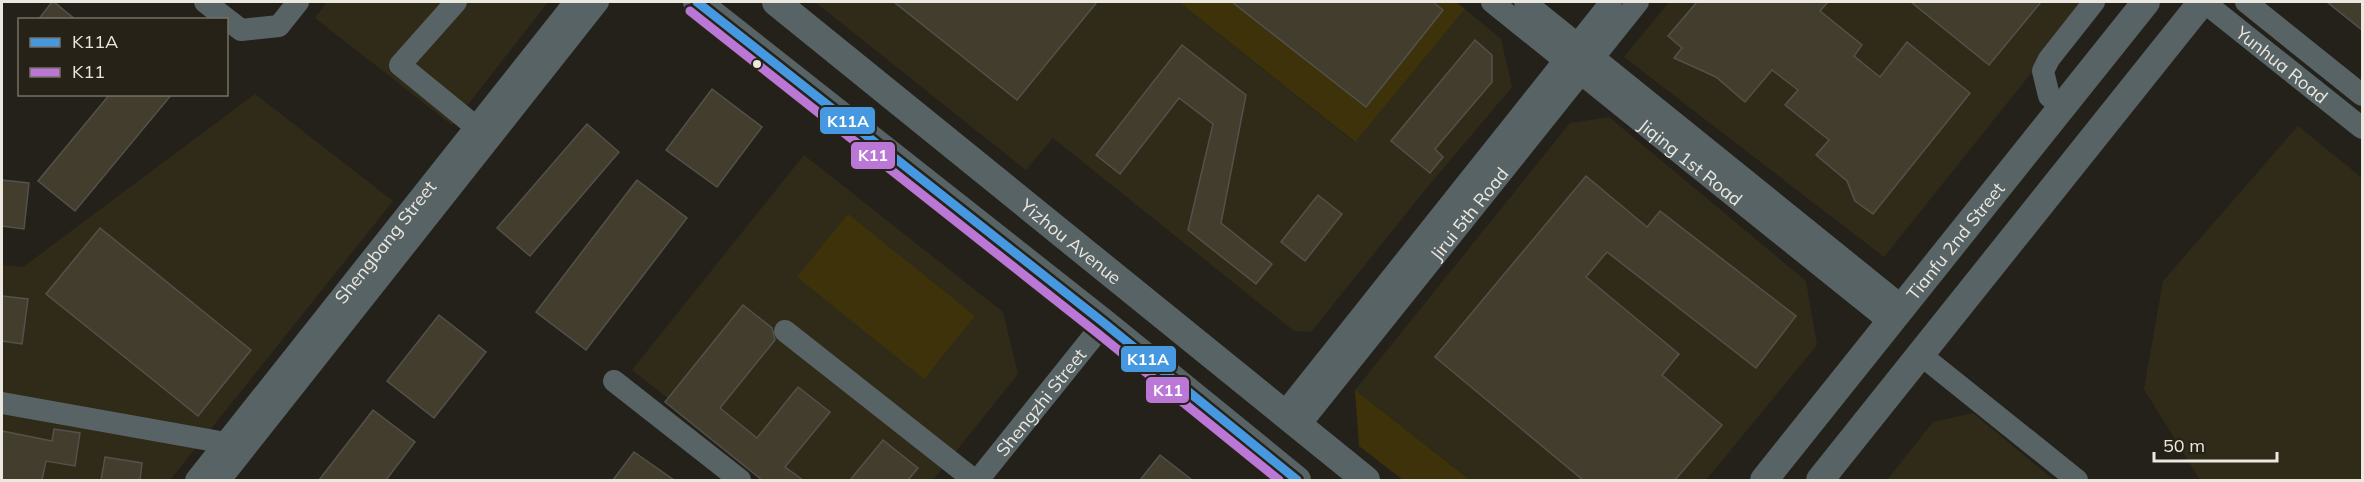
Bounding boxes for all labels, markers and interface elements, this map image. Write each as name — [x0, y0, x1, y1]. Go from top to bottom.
legend — [18, 18, 228, 96]
street label: Yunhua Road — [2231, 20, 2333, 108]
text: K11A — [72, 30, 118, 53]
unlabelled marker — [751, 58, 763, 70]
text: K11 — [72, 60, 105, 83]
line badge: K11A — [819, 106, 876, 135]
text: K11A — [827, 111, 869, 131]
street label: Jiqing 1st Road — [1634, 113, 1747, 210]
line badge: K11 — [850, 141, 896, 170]
text: K11 — [858, 145, 888, 165]
street label: Jirui 5th Road — [1425, 162, 1513, 265]
street label: Shengbang Street — [329, 176, 441, 308]
street label: Tianfu 2nd Street — [1901, 177, 2009, 305]
street label: Yizhou Avenue — [1015, 193, 1126, 289]
street label: Shengzhi Street — [990, 343, 1091, 461]
line badge: K11A — [1120, 345, 1177, 373]
text: K11A — [1127, 349, 1169, 369]
line badge: K11 — [1145, 376, 1190, 404]
text: K11 — [1153, 380, 1183, 400]
scale bar — [2154, 425, 2277, 463]
text: 50 m — [2163, 434, 2205, 457]

